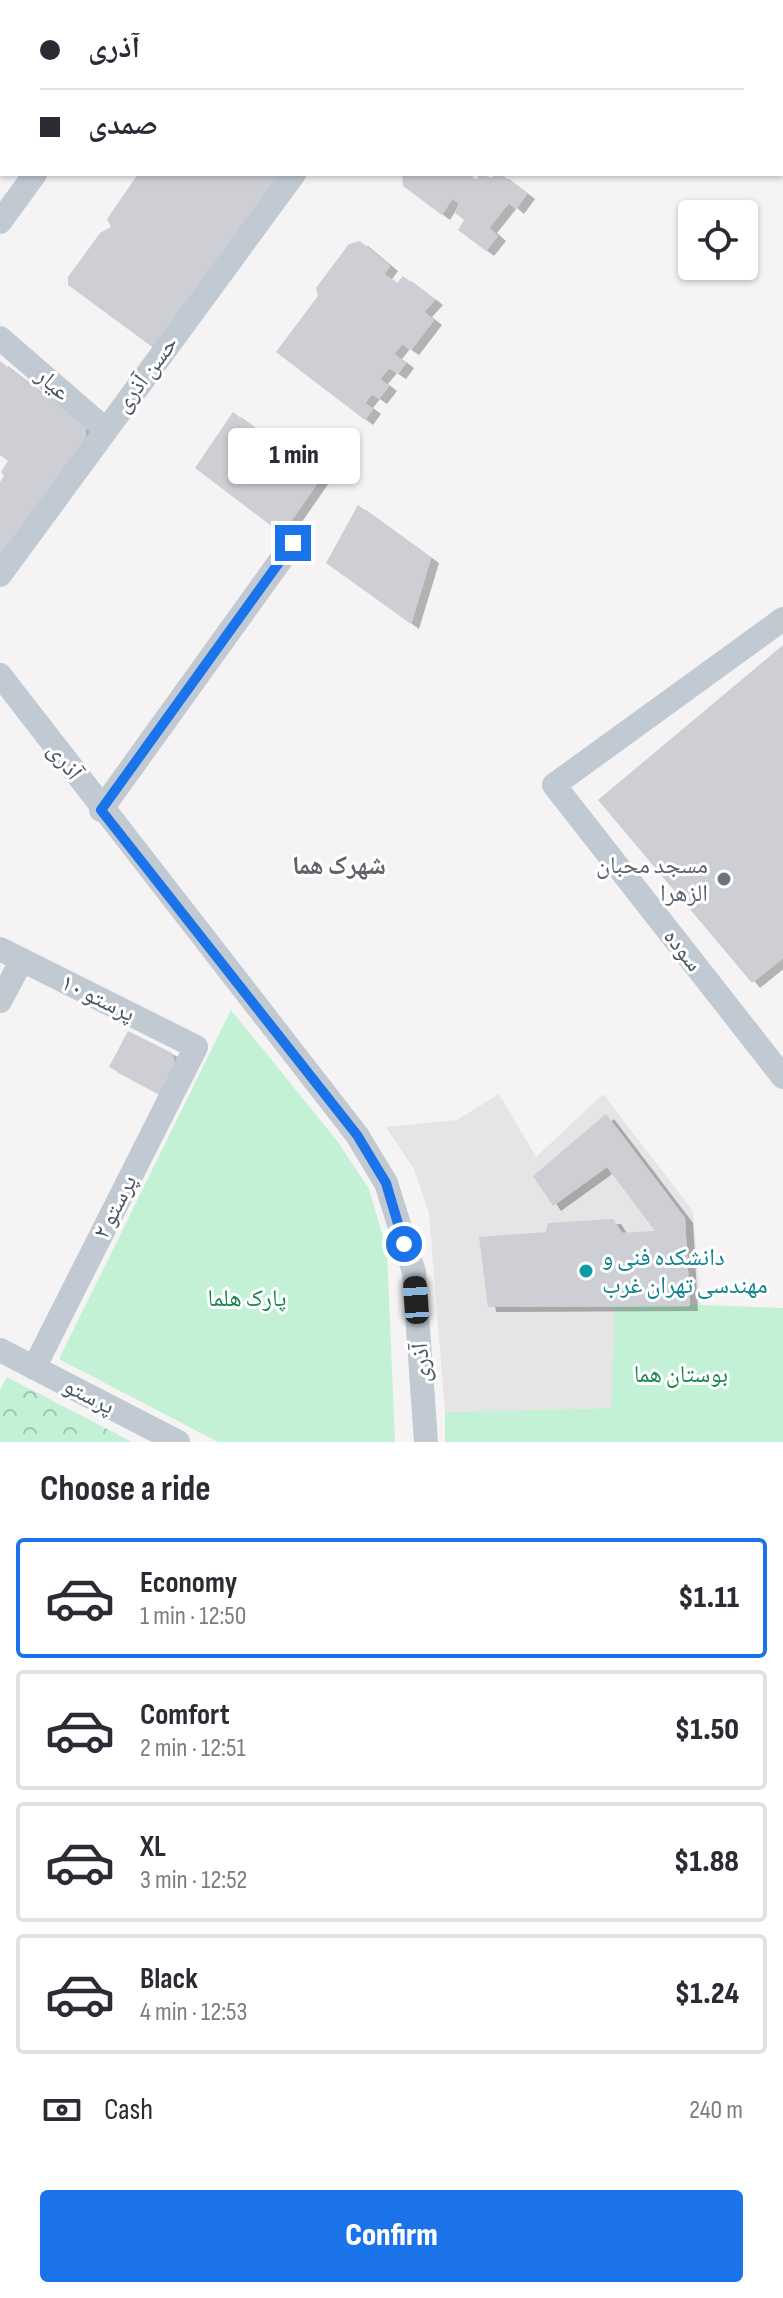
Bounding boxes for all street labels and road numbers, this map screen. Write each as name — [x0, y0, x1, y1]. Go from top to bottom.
street label: حسن آذری — [108, 330, 184, 418]
street label: عیار — [29, 361, 76, 407]
street label: آذری — [41, 736, 89, 786]
street label: سوده — [657, 923, 709, 977]
street label: پرستو ۱۰ — [56, 968, 140, 1028]
street label: پرستو ۲ — [87, 1170, 143, 1244]
street label: آذری — [405, 1341, 437, 1384]
street label: پرستو — [59, 1371, 119, 1421]

